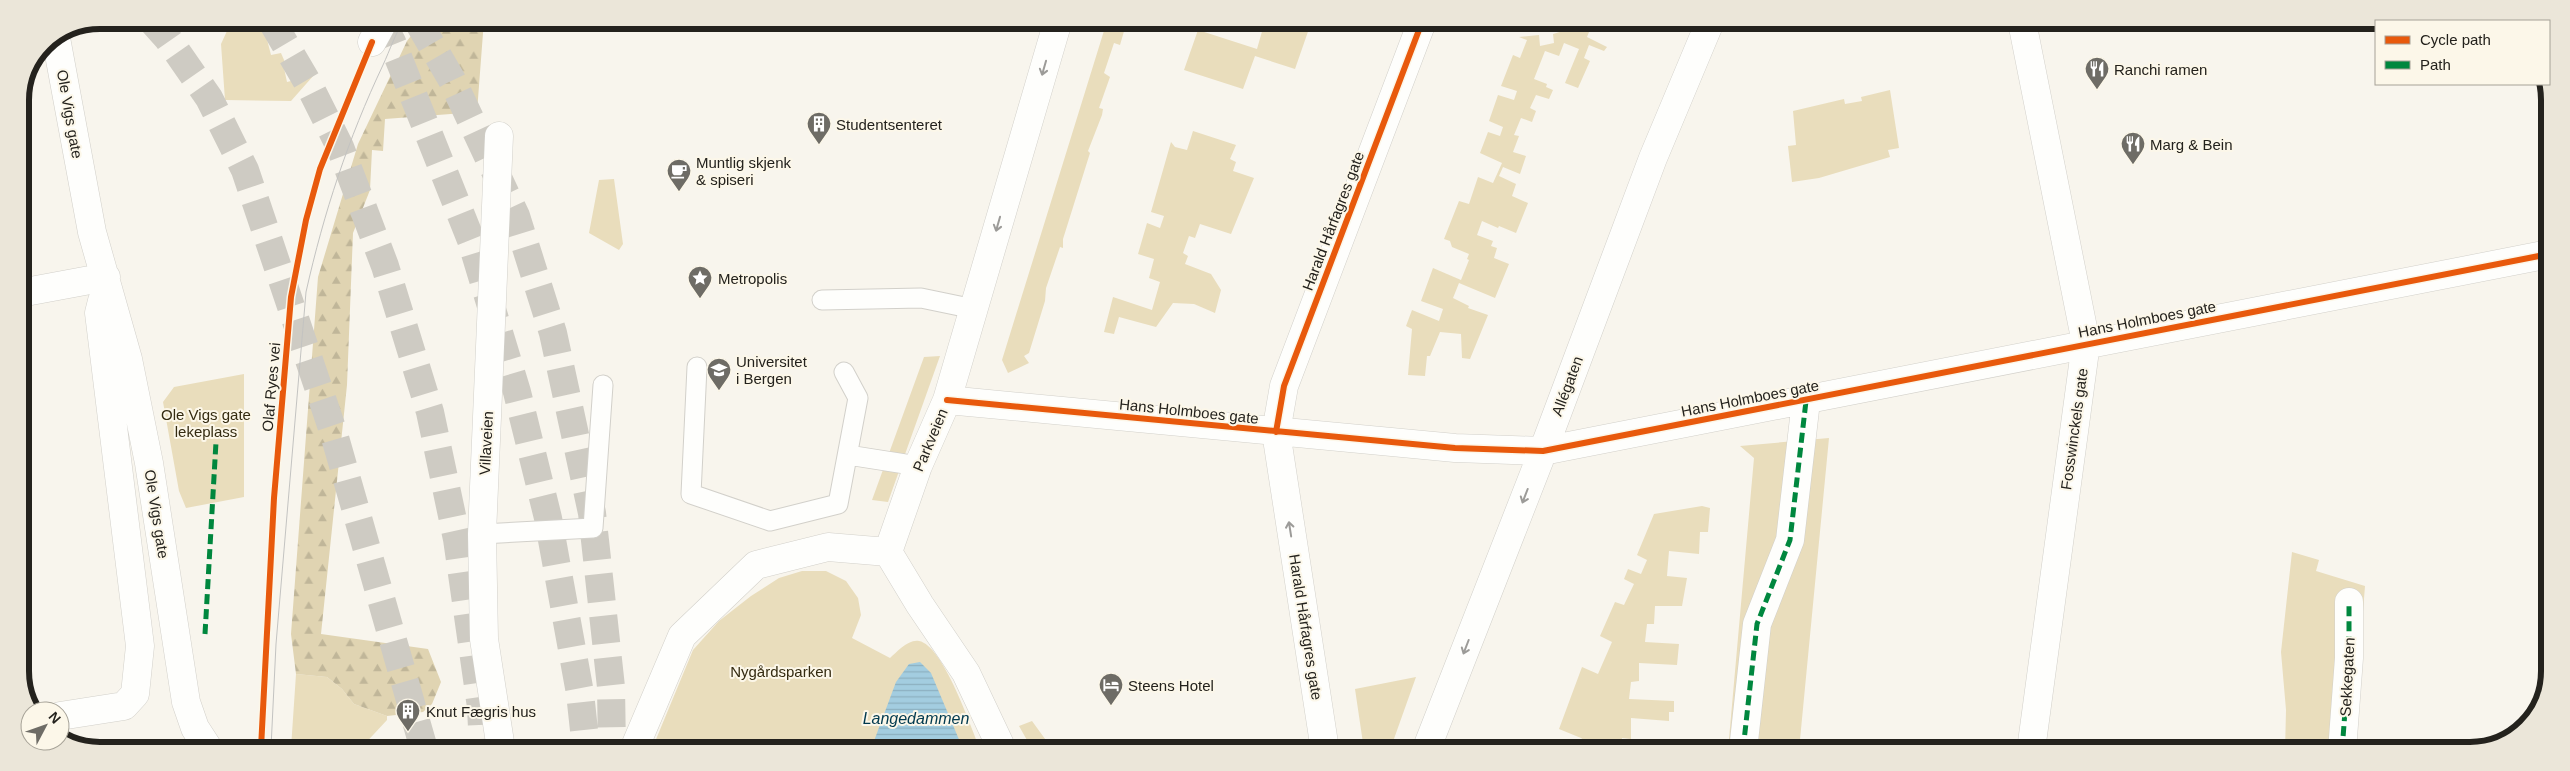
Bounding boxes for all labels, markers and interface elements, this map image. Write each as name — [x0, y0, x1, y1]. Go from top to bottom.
legend — [2375, 20, 2550, 85]
text: Cycle path — [2420, 31, 2491, 48]
restaurant icon: Ranchi ramen — [2084, 56, 2110, 90]
text: Path — [2420, 56, 2451, 73]
one-way arrow — [1038, 59, 1048, 75]
place label: Ranchi ramen — [2114, 61, 2207, 78]
street label: Ole Vigs gate — [54, 68, 86, 160]
building icon: Studentsenteret — [806, 111, 832, 145]
place label: Studentsenteret — [836, 116, 943, 133]
restaurant icon: Marg & Bein — [2120, 131, 2146, 165]
place label: Marg & Bein — [2150, 136, 2233, 153]
street label: Harald Hårfagres gate — [1299, 149, 1367, 293]
place label: Muntlig skjenk & spiseri — [696, 154, 792, 188]
cafe icon: Muntlig skjenk & spiseri — [666, 158, 692, 192]
one-way arrow — [993, 216, 1003, 232]
place icon: Metropolis — [687, 265, 713, 299]
place label: Metropolis — [718, 270, 787, 287]
street label: Hans Holmboes gate — [2077, 297, 2217, 341]
street label: Olaf Ryes vei — [259, 342, 283, 432]
place label: Universitet i Bergen — [736, 353, 808, 387]
street label: Allégaten — [1548, 354, 1586, 418]
school or university icon: Universitet i Bergen — [706, 357, 732, 391]
street label: Fosswinckels gate — [2057, 367, 2091, 491]
street label: Hans Holmboes gate — [1680, 376, 1820, 420]
street label: Hans Holmboes gate — [1118, 395, 1260, 427]
park label: Ole Vigs gate lekeplass — [161, 406, 251, 440]
street label: Parkveien — [909, 406, 951, 474]
street label: Villaveien — [476, 411, 496, 475]
street label: Ole Vigs gate — [142, 468, 172, 560]
one-way arrow — [1520, 488, 1529, 503]
one-way arrow — [1285, 521, 1295, 537]
street label: Harald Hårfagres gate — [1286, 553, 1326, 701]
street label: Sekkegaten — [2336, 637, 2358, 717]
one-way arrow — [1461, 639, 1470, 654]
park label: Nygårdsparken — [730, 663, 832, 680]
hotel icon: Steens Hotel — [1098, 672, 1124, 706]
place label: Steens Hotel — [1128, 677, 1214, 694]
building icon: Knut Fægris hus — [395, 698, 421, 732]
north arrow — [20, 701, 70, 751]
place label: Knut Fægris hus — [426, 703, 536, 720]
text: N — [45, 708, 64, 727]
water label: Langedammen — [863, 710, 969, 727]

